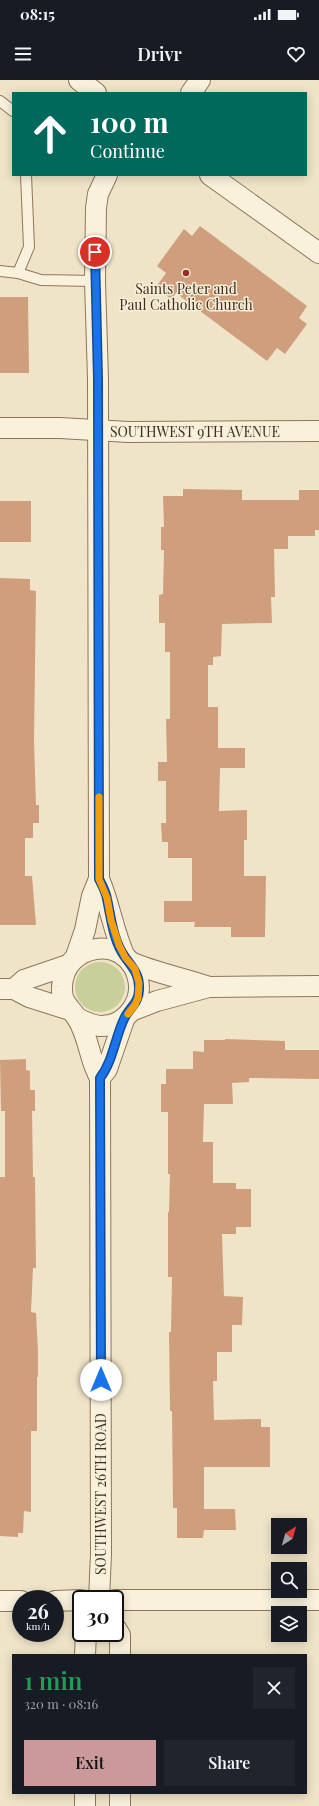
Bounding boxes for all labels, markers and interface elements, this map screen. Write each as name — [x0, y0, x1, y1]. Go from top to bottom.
text: 08:15 — [20, 4, 55, 24]
text: Drivr — [137, 42, 182, 66]
icon: menu — [12, 43, 34, 65]
icon: heart — [285, 43, 307, 65]
text: 100 m — [90, 103, 169, 140]
icon: ahead — [24, 108, 76, 160]
text: Continue — [90, 139, 165, 163]
pin — [78, 235, 112, 269]
icon: arrive — [84, 241, 106, 263]
marker: Saints Peter and Paul Catholic Church — [181, 268, 191, 278]
place label: Saints Peter and Paul Catholic Church — [119, 279, 253, 314]
street label: SOUTHWEST 9TH AVENUE — [110, 422, 280, 441]
position arrow — [80, 1359, 122, 1401]
street label: SOUTHWEST 26TH ROAD — [91, 1413, 110, 1575]
north arrow — [271, 1518, 307, 1554]
map controls — [271, 1518, 307, 1642]
button: search — [271, 1562, 307, 1598]
speed limit sign: 30 — [72, 1590, 124, 1642]
text: 26 — [27, 1597, 49, 1624]
button: layers — [271, 1606, 307, 1642]
text: km/h — [26, 1619, 50, 1633]
text: 1 min — [24, 1664, 82, 1696]
button: close — [253, 1667, 295, 1709]
text: 320 m · 08:16 — [24, 1695, 98, 1712]
button: Exit — [24, 1740, 156, 1786]
button: Share — [164, 1740, 295, 1786]

